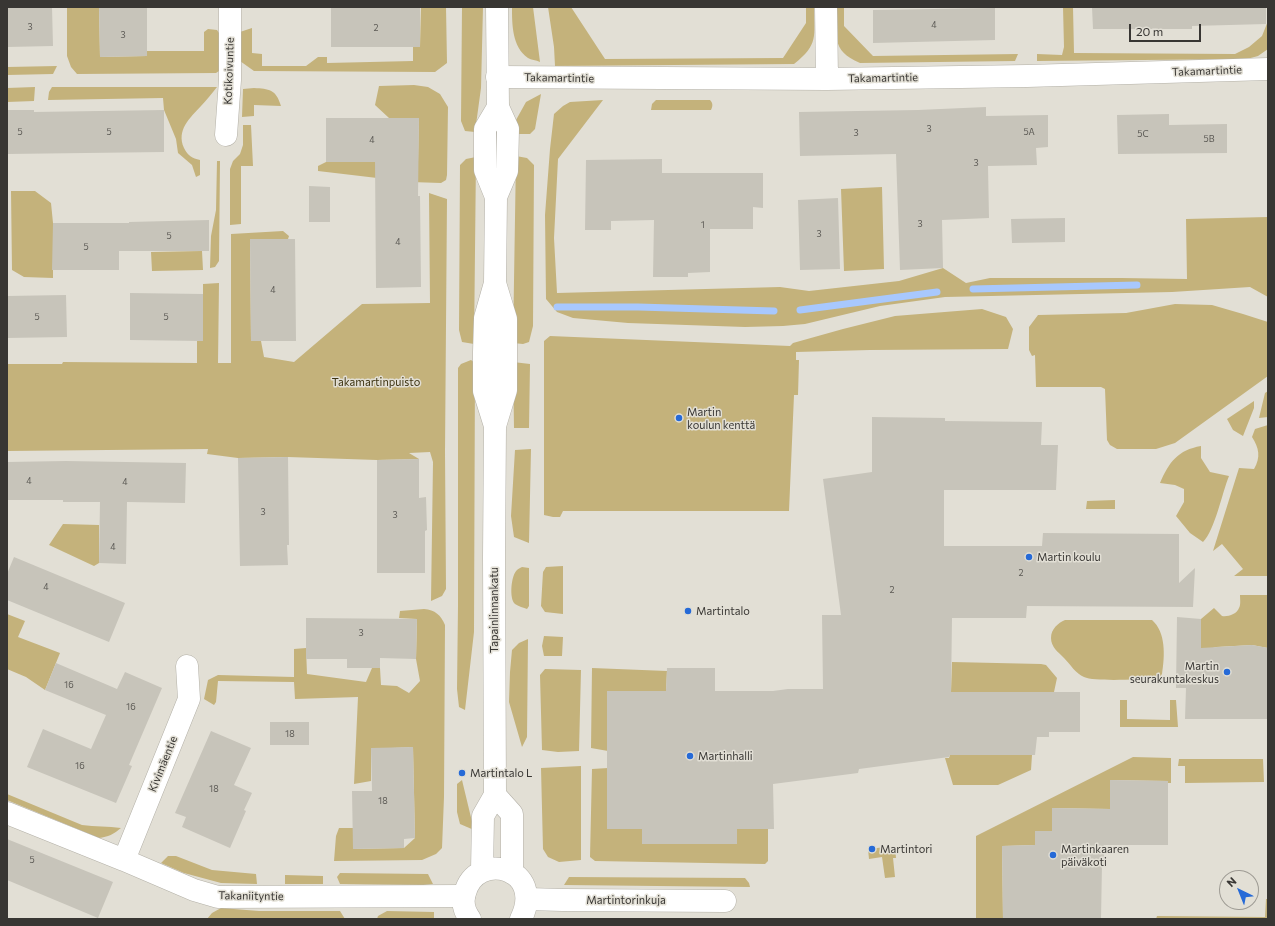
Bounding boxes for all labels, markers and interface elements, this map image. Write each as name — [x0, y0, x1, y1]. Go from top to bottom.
scale bar — [1131, 16, 1203, 42]
house number: 4 — [931, 20, 937, 30]
house number: 3 — [27, 22, 33, 32]
house number: 2 — [374, 23, 378, 33]
text: 20 m — [1136, 24, 1163, 38]
house number: 3 — [120, 30, 126, 40]
street label: Kotikoivuntie — [221, 37, 237, 105]
street label: Takamartintie — [1172, 63, 1242, 79]
street label: Takamartintie — [524, 71, 594, 85]
street label: Takamartintie — [848, 71, 918, 85]
house number: 3 — [926, 124, 932, 134]
house number: 5 — [17, 127, 23, 137]
house number: 5 — [106, 127, 112, 137]
house number: 5A — [1023, 127, 1035, 137]
house number: 3 — [853, 128, 859, 138]
house number: 5C — [1137, 129, 1149, 139]
house number: 5B — [1204, 134, 1214, 144]
house number: 4 — [369, 135, 375, 145]
house number: 3 — [973, 158, 979, 168]
house number: 3 — [917, 219, 923, 229]
house number: 1 — [701, 220, 705, 230]
house number: 3 — [816, 229, 822, 239]
house number: 5 — [166, 231, 172, 241]
house number: 4 — [395, 237, 401, 247]
house number: 5 — [83, 242, 89, 252]
house number: 4 — [270, 285, 276, 295]
house number: 5 — [34, 312, 40, 322]
house number: 5 — [163, 312, 169, 322]
park label: Takamartinpuisto — [332, 375, 420, 389]
place label: Martin koulun kenttä — [687, 405, 755, 431]
marker: Martin koulun kenttä — [674, 413, 684, 423]
house number: 4 — [26, 476, 32, 486]
house number: 4 — [122, 477, 128, 487]
house number: 3 — [260, 507, 266, 517]
house number: 3 — [392, 510, 398, 520]
house number: 4 — [110, 542, 116, 552]
place label: Martin koulu — [1037, 550, 1101, 564]
marker: Martin koulu — [1024, 552, 1034, 562]
street label: Tapainlinnankatu — [487, 567, 501, 653]
house number: 2 — [1019, 568, 1023, 578]
house number: 4 — [43, 582, 49, 592]
house number: 2 — [890, 585, 894, 595]
place label: Martintalo — [696, 604, 750, 618]
marker: Martintalo — [683, 606, 693, 616]
house number: 3 — [358, 628, 364, 638]
place label: Martin seurakuntakeskus — [1130, 659, 1219, 685]
marker: Martin seurakuntakeskus — [1222, 667, 1232, 677]
house number: 16 — [64, 680, 74, 690]
house number: 16 — [126, 702, 136, 712]
house number: 18 — [285, 729, 295, 739]
street label: Kivimäentie — [146, 734, 180, 794]
place label: Martinhalli — [698, 749, 753, 763]
marker: Martinhalli — [685, 751, 695, 761]
house number: 16 — [75, 761, 85, 771]
place label: Martintalo L — [470, 766, 532, 780]
marker: Martintalo L — [457, 768, 467, 778]
house number: 18 — [209, 784, 219, 794]
house number: 18 — [378, 796, 388, 806]
place label: Martintori — [880, 842, 932, 856]
place label: Martinkaaren päiväkoti — [1061, 842, 1129, 868]
marker: Martintori — [867, 844, 877, 854]
marker: Martinkaaren päiväkoti — [1048, 850, 1058, 860]
house number: 5 — [29, 855, 35, 865]
north arrow — [1219, 870, 1259, 910]
text: N — [1224, 874, 1239, 889]
street label: Takaniityntie — [218, 889, 284, 903]
street label: Martintorinkuja — [586, 893, 666, 907]

